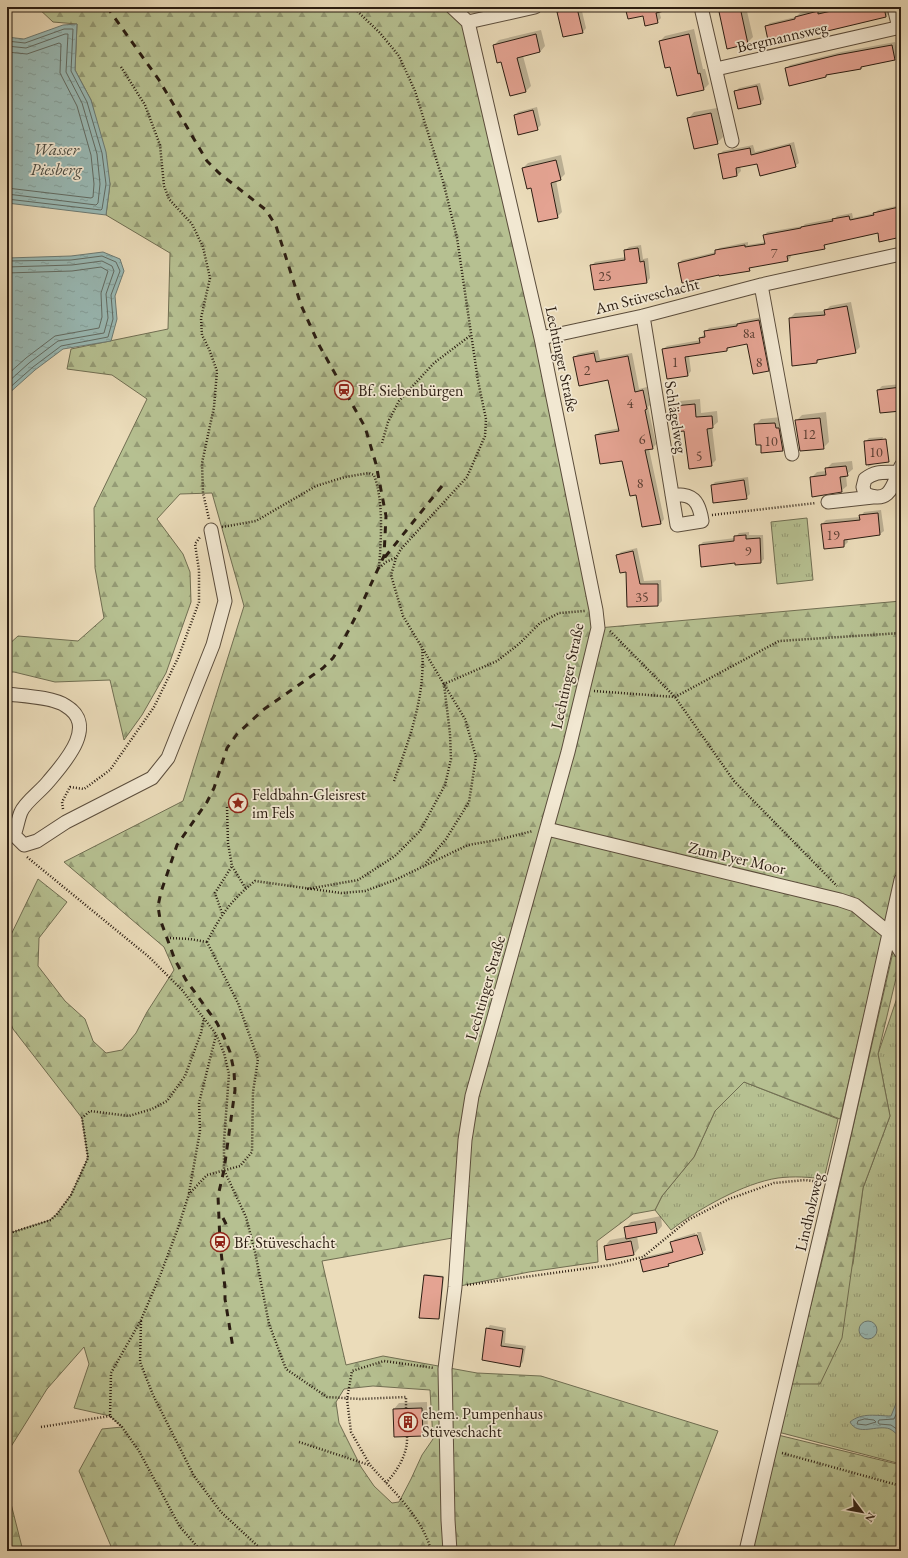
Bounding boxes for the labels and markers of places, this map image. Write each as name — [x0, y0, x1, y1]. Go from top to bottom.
station icon: Bf. Siebenbürgen — [333, 379, 355, 401]
place label: Bf. Siebenbürgen — [358, 380, 464, 401]
place label: Feldbahn-Gleisrest im Fels — [252, 784, 366, 823]
place icon: Feldbahn-Gleisrest im Fels — [227, 792, 249, 814]
station icon: Bf. Stüveschacht — [209, 1231, 231, 1253]
place label: Bf. Stüveschacht — [234, 1232, 335, 1253]
place label: ehem. Pumpenhaus Stüveschacht — [422, 1403, 543, 1442]
building icon: ehem. Pumpenhaus Stüveschacht — [397, 1411, 419, 1433]

